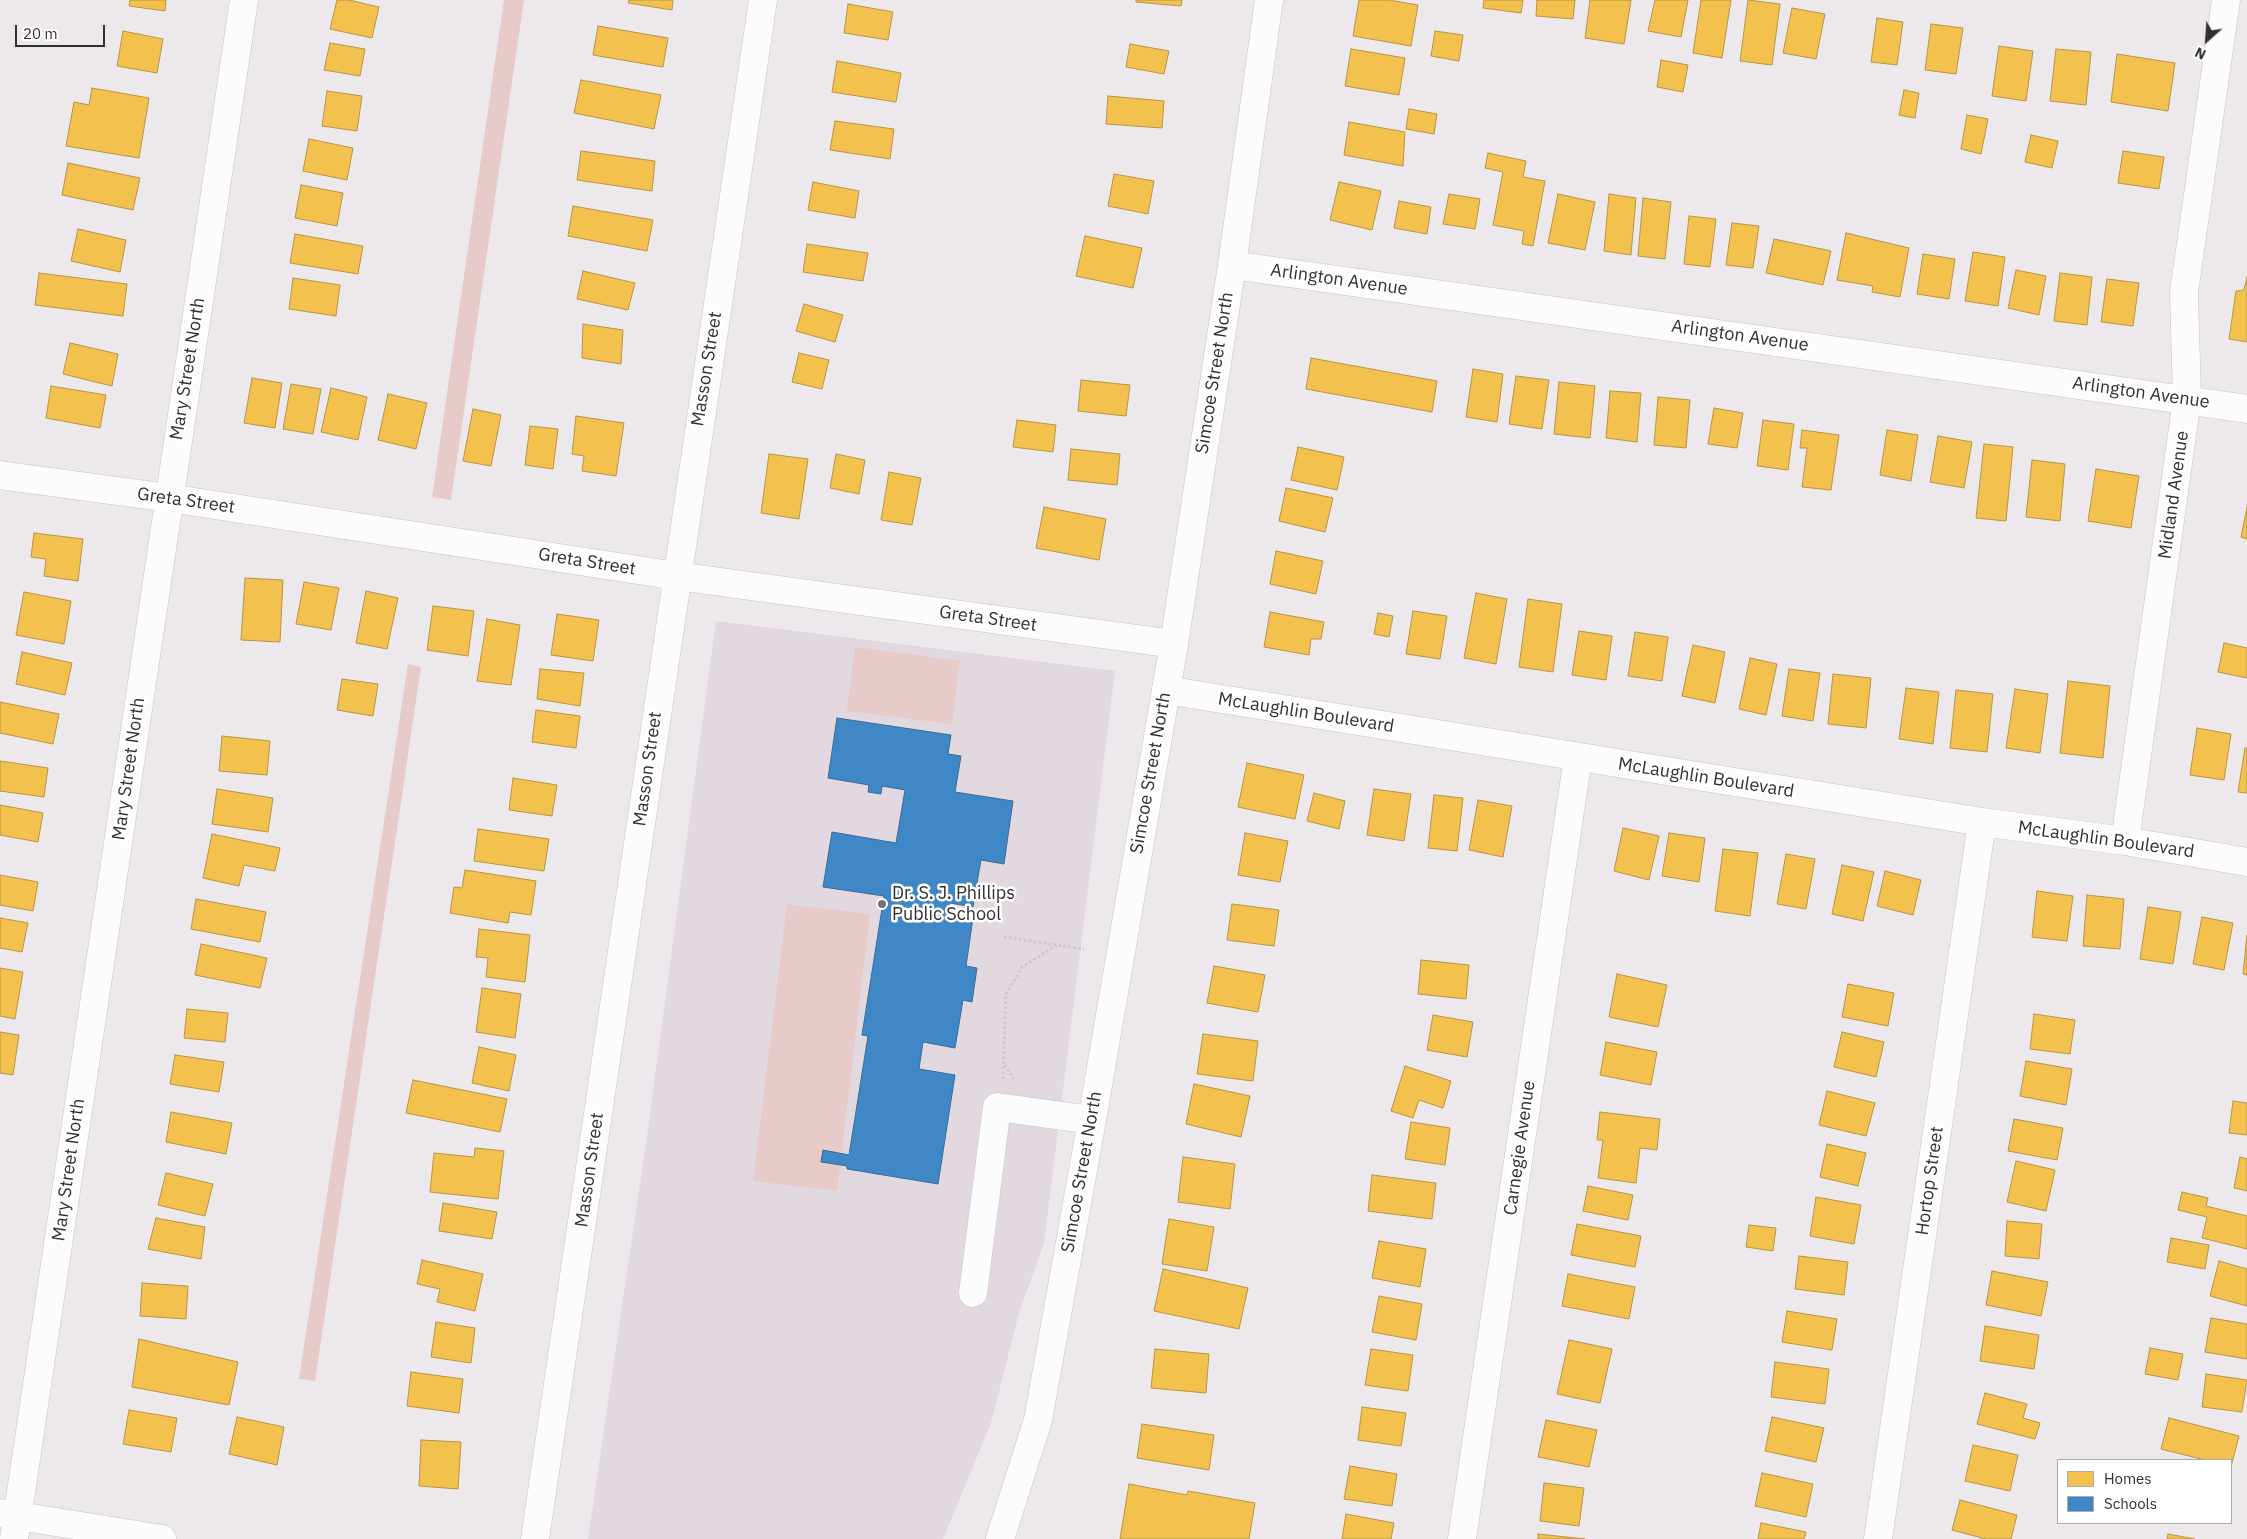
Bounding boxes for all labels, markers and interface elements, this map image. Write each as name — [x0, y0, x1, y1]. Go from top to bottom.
scale bar — [18, 15, 108, 47]
north arrow — [2182, 15, 2232, 65]
text: 20 m — [23, 24, 58, 43]
text: N — [2192, 43, 2209, 64]
street label: Arlington Avenue — [1269, 260, 1409, 300]
street label: Simcoe Street North — [1192, 291, 1238, 455]
street label: Mary Street North — [166, 296, 210, 442]
street label: Masson Street — [687, 310, 727, 428]
street label: Arlington Avenue — [1670, 316, 1810, 356]
street label: Arlington Avenue — [2071, 373, 2211, 413]
street label: Midland Avenue — [2154, 430, 2194, 560]
street label: Greta Street — [136, 483, 236, 519]
street label: Greta Street — [537, 544, 637, 580]
street label: Greta Street — [938, 601, 1038, 637]
street label: McLaughlin Boulevard — [1216, 688, 1396, 738]
street label: Simcoe Street North — [1126, 691, 1176, 855]
street label: Mary Street North — [108, 696, 150, 842]
street label: Masson Street — [629, 710, 667, 828]
street label: McLaughlin Boulevard — [1616, 753, 1796, 803]
street label: McLaughlin Boulevard — [2016, 817, 2196, 863]
place label: Dr. S. J. Phillips Public School — [892, 883, 1015, 926]
marker: Dr. S. J. Phillips Public School — [876, 898, 888, 910]
street label: Carnegie Avenue — [1500, 1079, 1540, 1217]
street label: Simcoe Street North — [1057, 1090, 1107, 1254]
street label: Mary Street North — [48, 1097, 90, 1243]
street label: Masson Street — [571, 1111, 609, 1229]
street label: Hortop Street — [1912, 1125, 1948, 1237]
legend — [2057, 1459, 2232, 1524]
text: Homes — [2104, 1469, 2152, 1488]
text: Schools — [2104, 1494, 2157, 1513]

